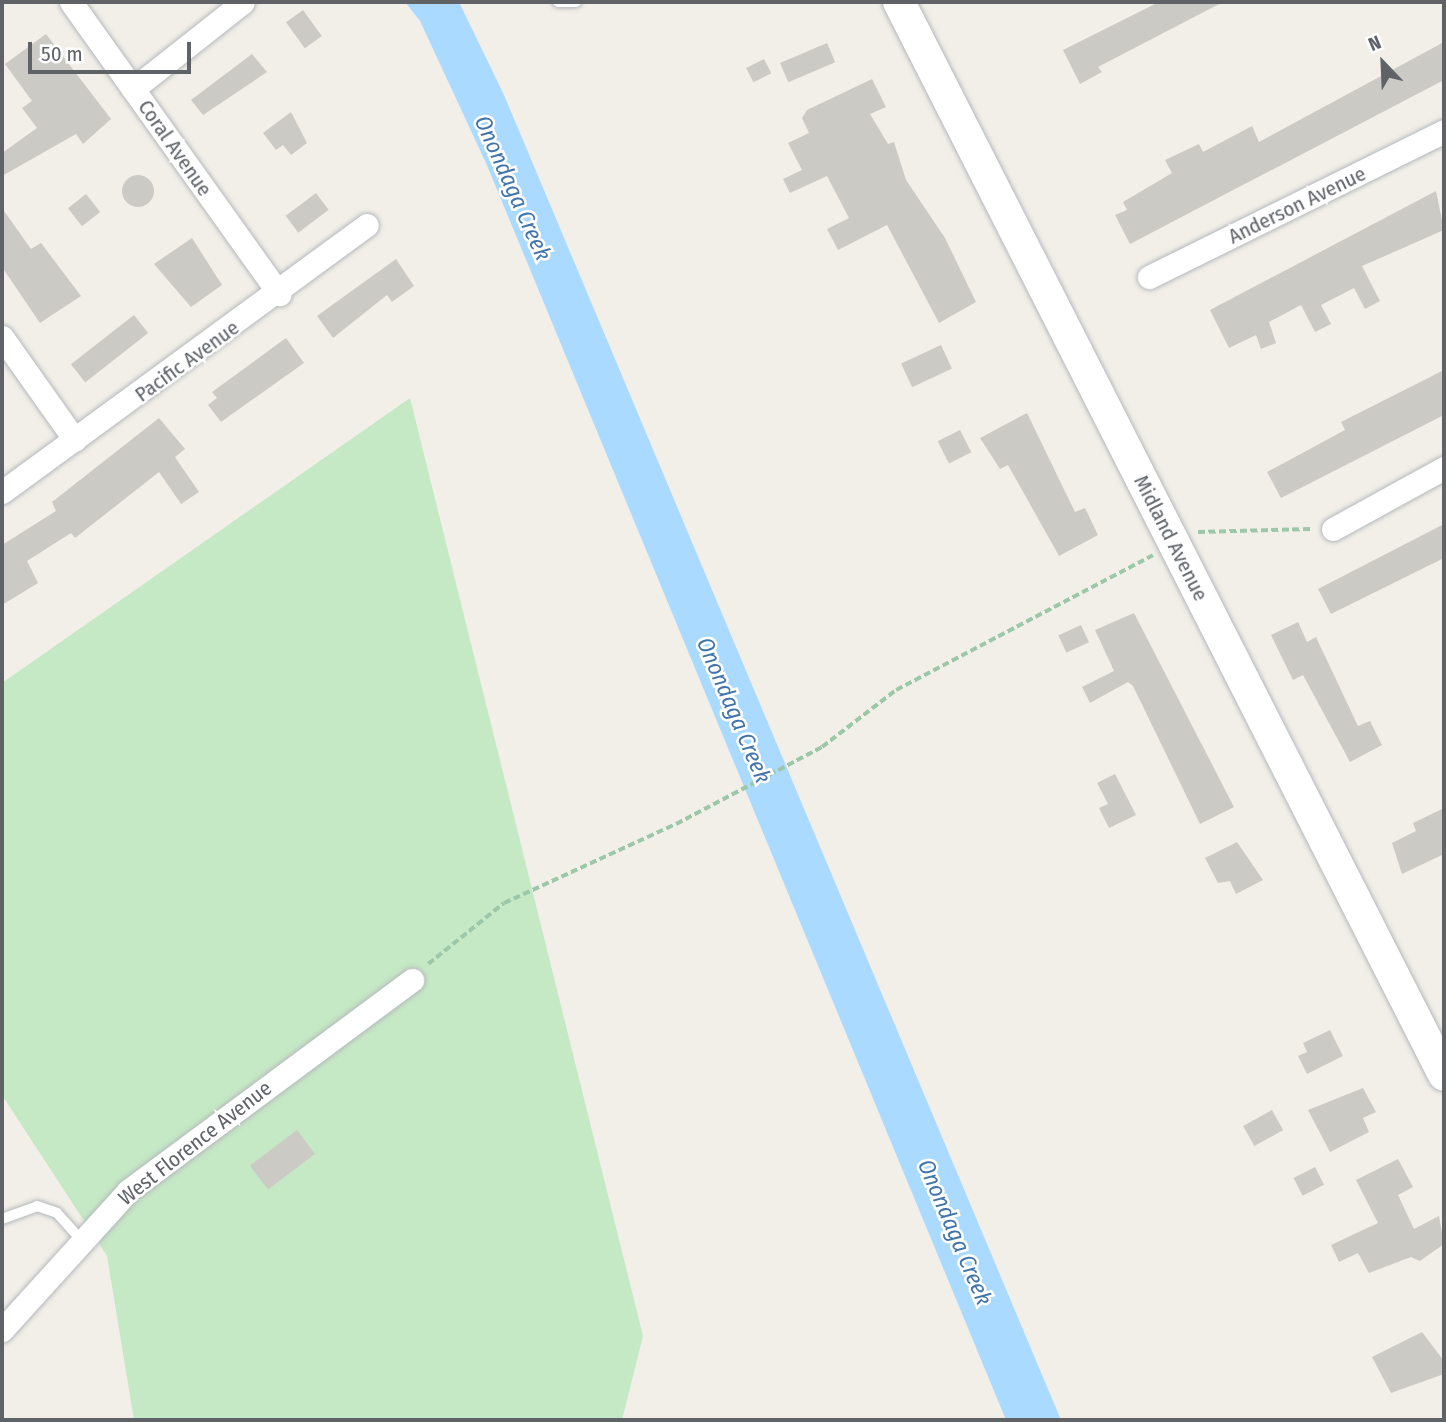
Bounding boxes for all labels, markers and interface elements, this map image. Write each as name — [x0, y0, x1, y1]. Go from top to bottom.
scale bar — [32, 28, 194, 72]
north arrow — [1348, 28, 1418, 98]
text: N — [1365, 30, 1384, 56]
text: 50 m — [41, 41, 83, 67]
street label: Coral Avenue — [133, 95, 217, 201]
water label: Onondaga Creek — [469, 111, 557, 265]
street label: Anderson Avenue — [1224, 161, 1370, 249]
street label: Pacific Avenue — [130, 315, 244, 407]
street label: Midland Avenue — [1129, 471, 1213, 605]
water label: Onondaga Creek — [691, 633, 777, 787]
street label: West Florence Avenue — [113, 1075, 277, 1211]
water label: Onondaga Creek — [912, 1155, 998, 1309]

